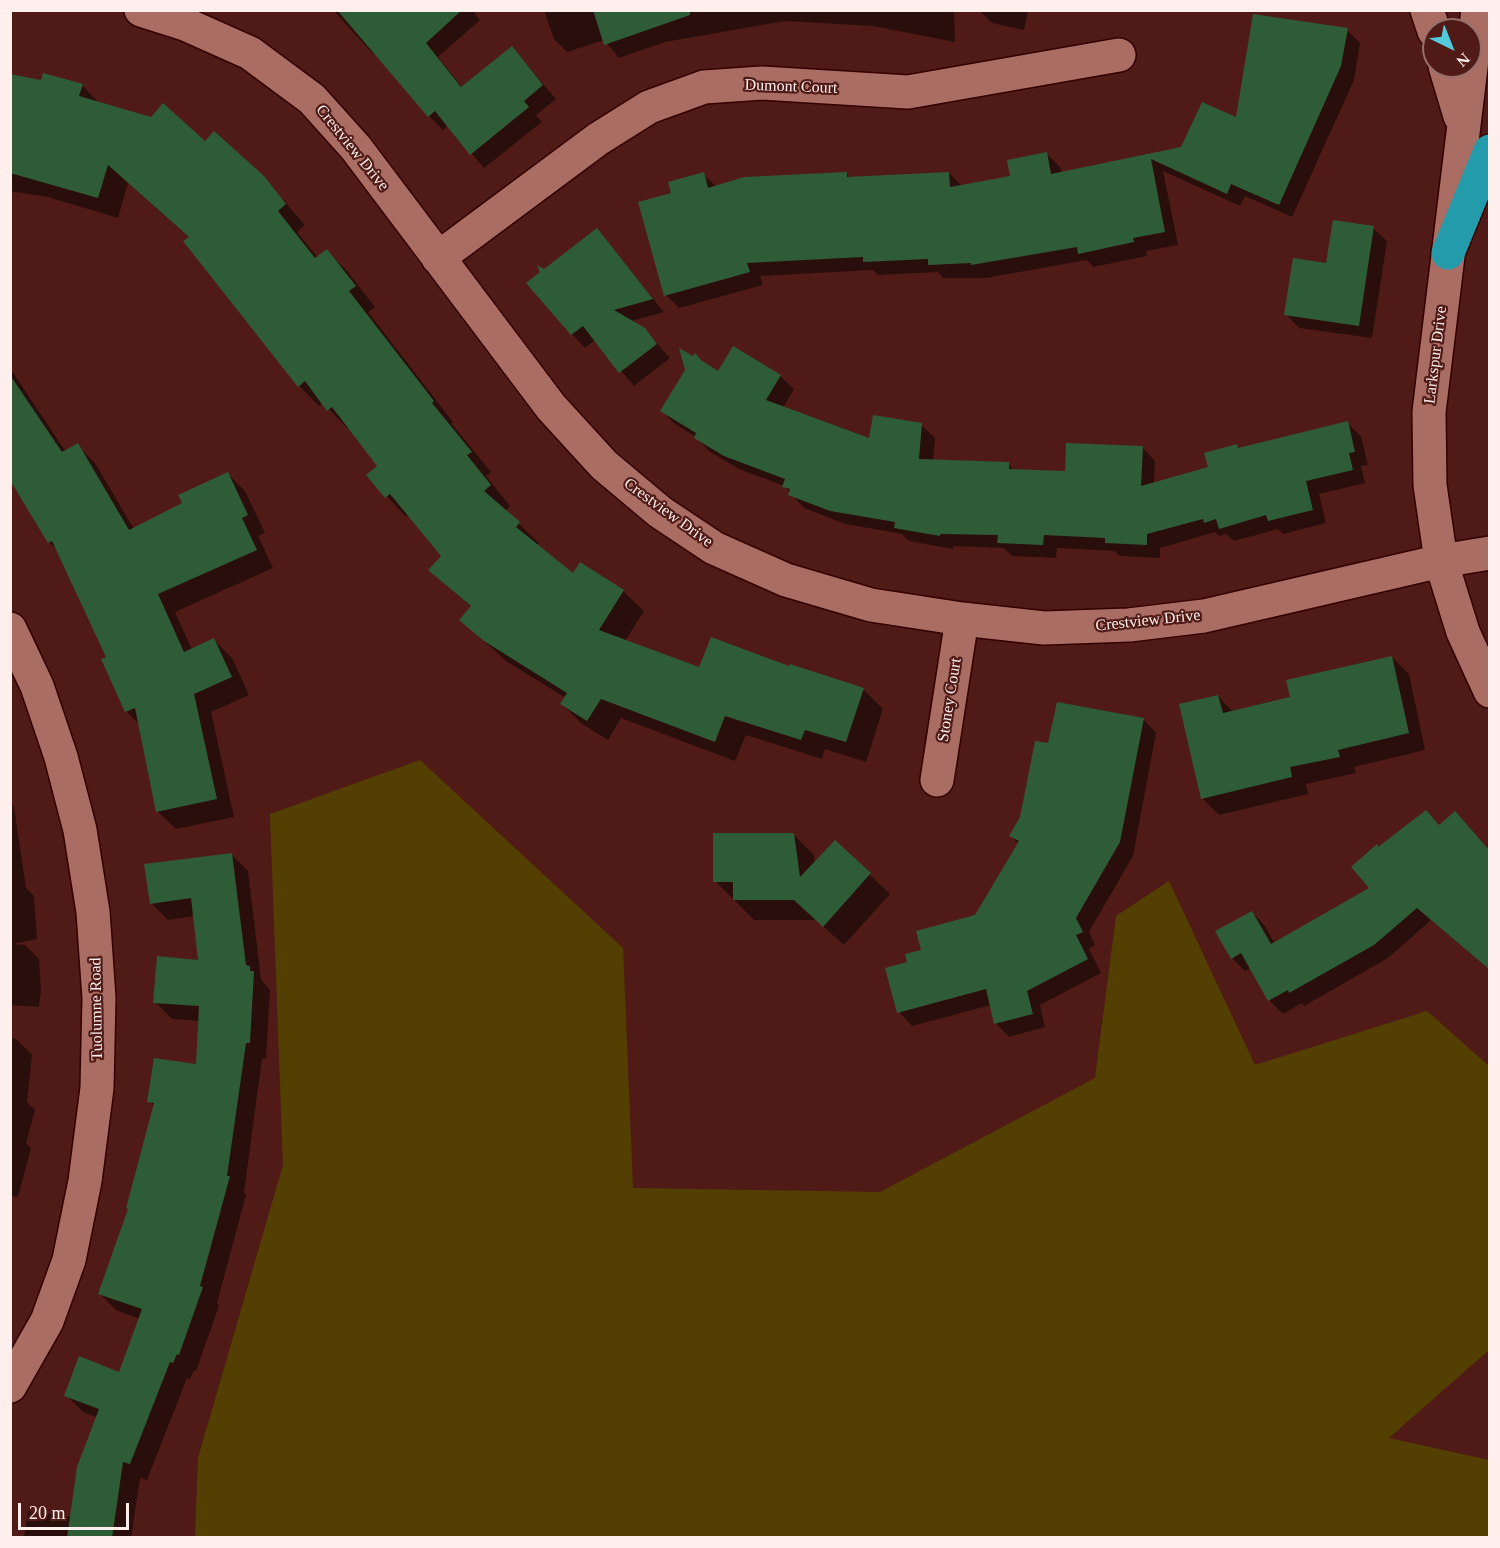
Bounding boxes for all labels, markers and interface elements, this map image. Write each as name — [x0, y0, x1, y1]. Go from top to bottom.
north arrow — [1422, 18, 1482, 78]
text: N — [1453, 50, 1473, 70]
street label: Dumont Court — [744, 76, 838, 98]
street label: Crestview Drive — [311, 101, 393, 195]
street label: Larkspur Drive — [1420, 305, 1452, 405]
street label: Crestview Drive — [620, 474, 716, 552]
street label: Crestview Drive — [1095, 606, 1201, 636]
street label: Stoney Court — [934, 657, 966, 743]
street label: Tuolumne Road — [87, 957, 107, 1061]
scale bar — [21, 1491, 132, 1529]
text: 20 m — [29, 1503, 66, 1523]

